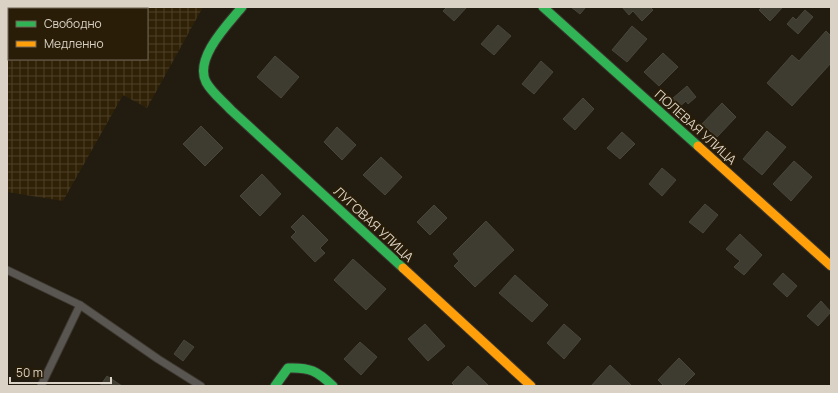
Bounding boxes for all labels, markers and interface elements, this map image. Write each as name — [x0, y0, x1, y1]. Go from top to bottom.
legend — [8, 8, 148, 60]
text: Свободно — [44, 15, 102, 32]
text: Медленно — [44, 35, 104, 52]
street label: ПОЛЕВАЯ УЛИЦА — [651, 85, 741, 169]
street label: ЛУГОВАЯ УЛИЦА — [330, 182, 418, 266]
scale bar — [10, 359, 111, 385]
text: 50 m — [16, 364, 43, 381]

